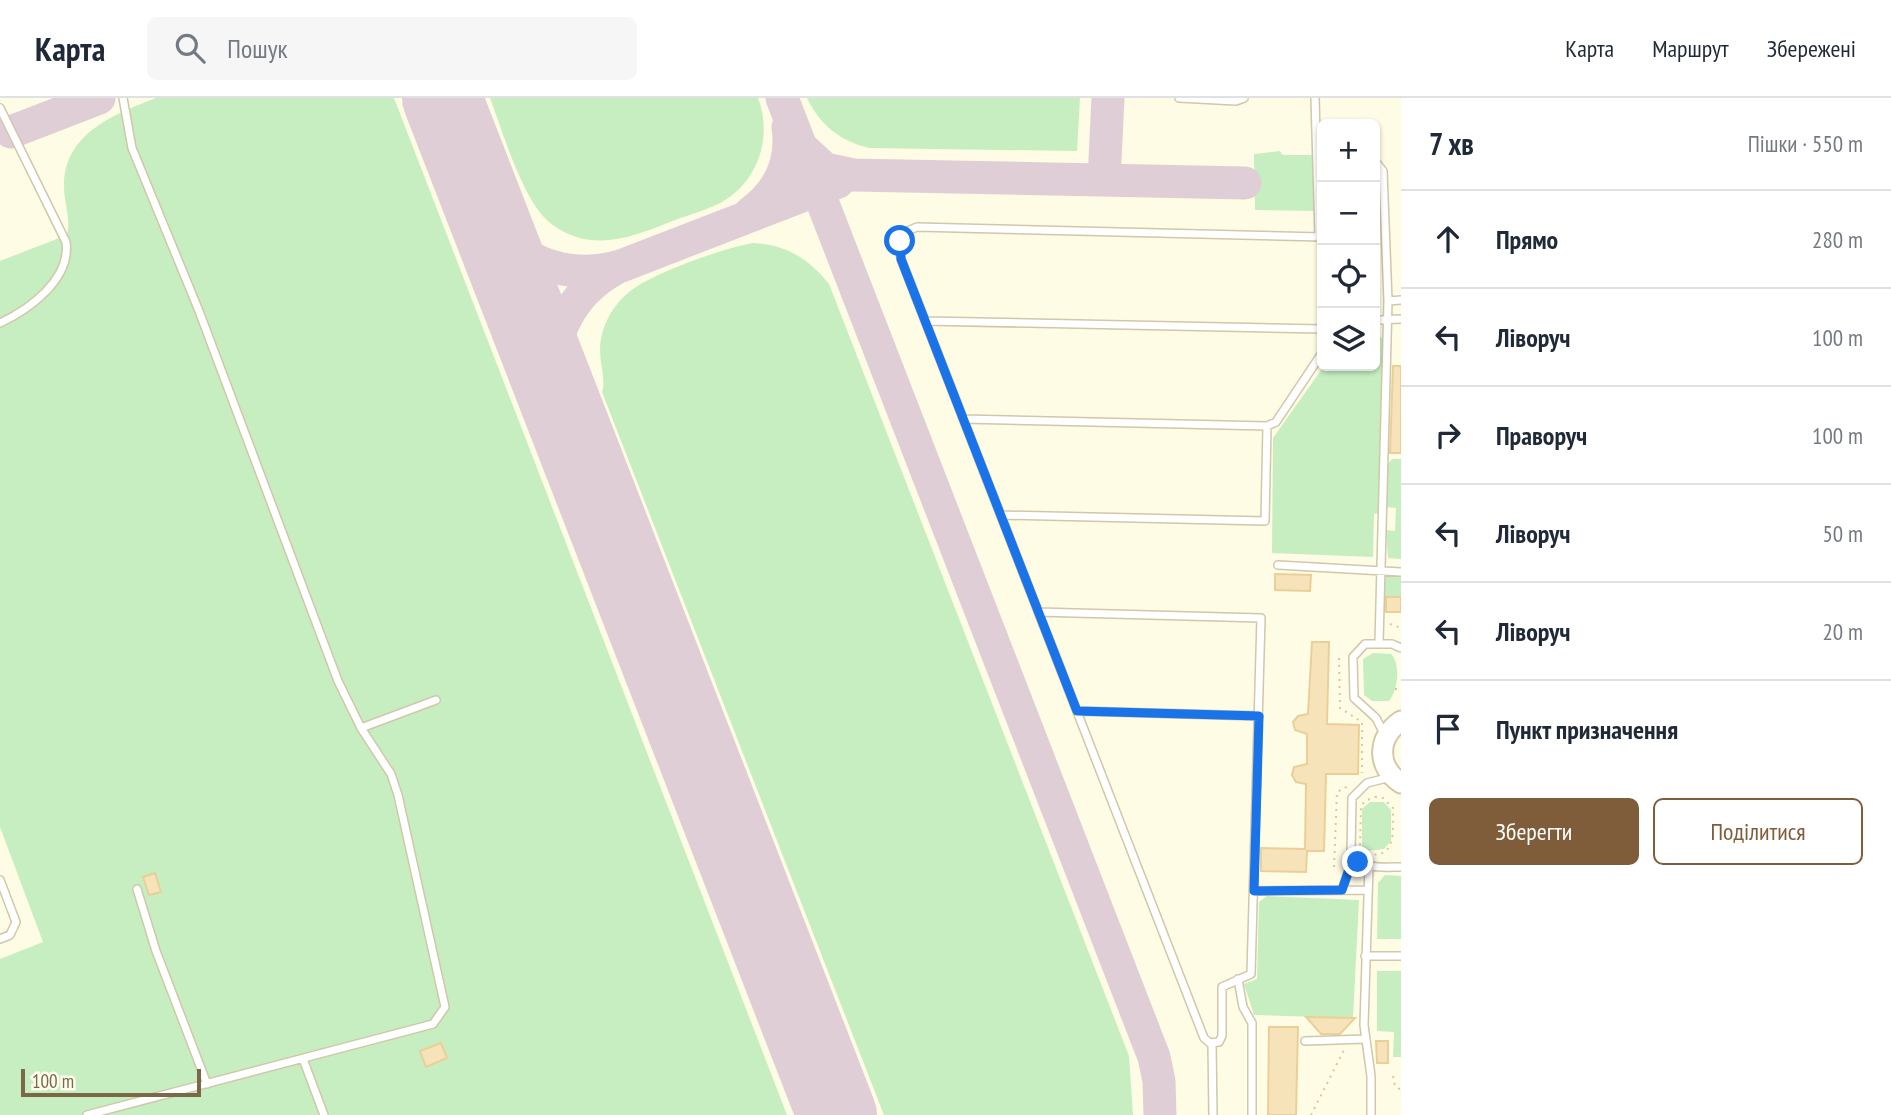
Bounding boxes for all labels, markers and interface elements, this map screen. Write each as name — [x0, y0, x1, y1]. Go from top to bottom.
search box — [147, 17, 637, 80]
text: Карта — [35, 27, 105, 70]
icon: search — [171, 29, 209, 67]
text: Пошук — [227, 32, 288, 65]
text: Карта — [1565, 33, 1614, 64]
text: Маршрут — [1652, 33, 1729, 64]
text: Збережені — [1767, 33, 1856, 64]
map controls — [1317, 119, 1380, 371]
button: + — [1317, 119, 1380, 182]
text: 7 хв — [1429, 124, 1474, 163]
text: Пішки · 550 m — [1748, 129, 1863, 158]
button: − — [1317, 182, 1380, 245]
icon: ahead — [1429, 220, 1467, 258]
text: Прямо — [1496, 223, 1558, 256]
route start — [884, 225, 915, 256]
text: 280 m — [1812, 225, 1863, 254]
button: locate — [1317, 245, 1380, 308]
button: layers — [1317, 308, 1380, 371]
icon: left — [1429, 318, 1467, 356]
text: Ліворуч — [1496, 321, 1570, 354]
text: 100 m — [1812, 323, 1863, 352]
icon: right — [1429, 416, 1467, 454]
text: Праворуч — [1496, 419, 1587, 452]
text: 100 m — [1812, 421, 1863, 450]
icon: left — [1429, 514, 1467, 552]
text: Ліворуч — [1496, 517, 1570, 550]
text: 50 m — [1822, 519, 1863, 548]
icon: left — [1429, 612, 1467, 650]
text: Ліворуч — [1496, 615, 1570, 648]
text: 20 m — [1822, 617, 1863, 646]
icon: arrive — [1429, 710, 1467, 748]
text: Пункт призначення — [1496, 713, 1678, 746]
button: Зберегти — [1429, 798, 1639, 865]
button: Поділитися — [1653, 798, 1863, 865]
route end — [1342, 846, 1373, 877]
scale bar — [21, 1066, 201, 1098]
text: 100 m — [32, 1069, 74, 1093]

